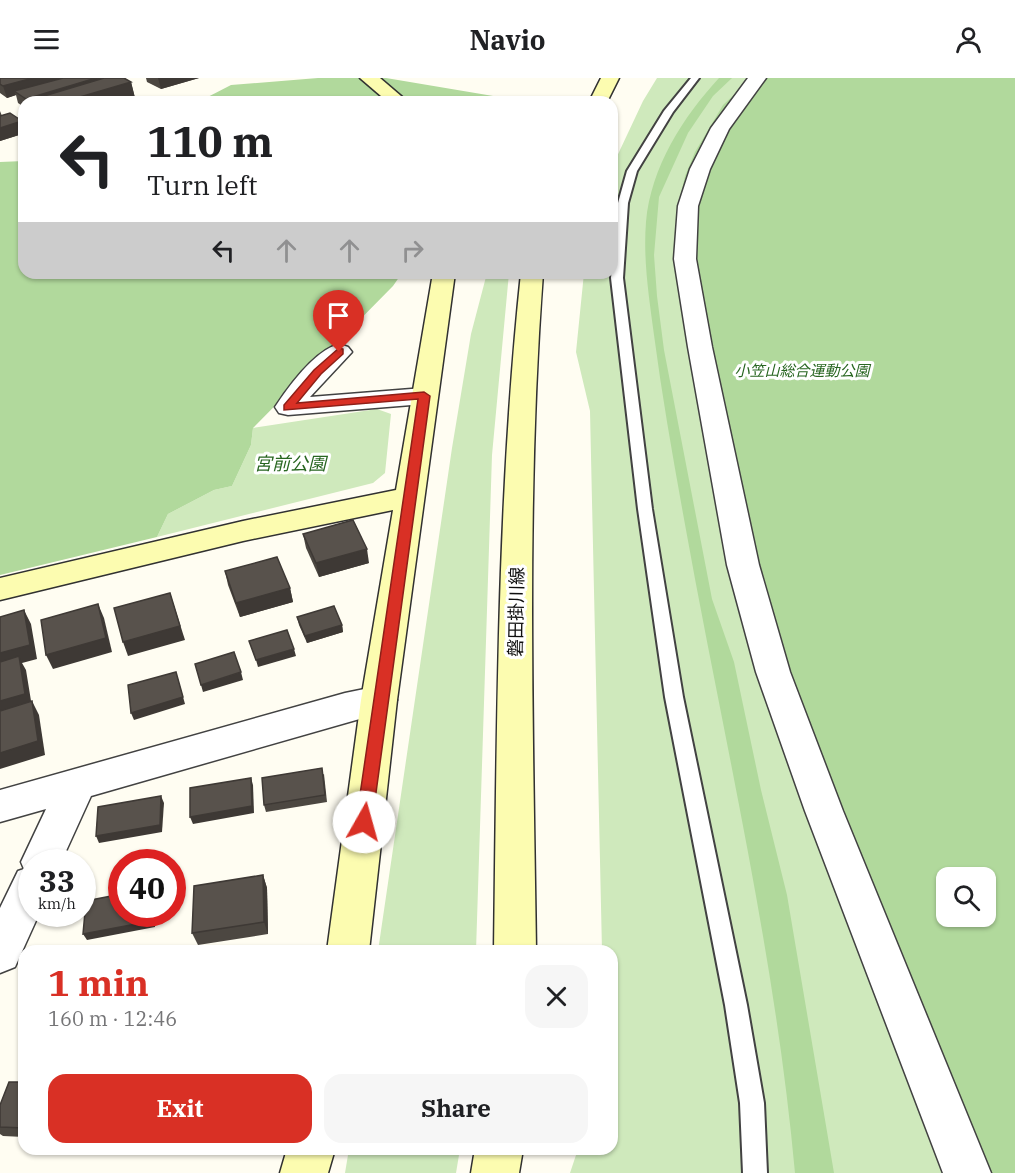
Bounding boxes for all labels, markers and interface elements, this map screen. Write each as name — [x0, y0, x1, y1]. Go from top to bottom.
text: Navio — [469, 22, 546, 57]
icon: menu — [30, 23, 63, 56]
icon: person — [952, 23, 985, 56]
text: 110 m — [147, 114, 273, 169]
icon: left — [48, 120, 126, 198]
text: Turn left — [147, 167, 258, 202]
icon: left — [207, 234, 240, 267]
icon: ahead — [270, 234, 303, 267]
icon: ahead — [333, 234, 366, 267]
icon: right — [396, 234, 429, 267]
pin — [313, 290, 364, 352]
icon: arrive — [322, 299, 355, 332]
park label: 小笠山総合運動公園 — [734, 361, 871, 380]
park label: 宮前公園 — [254, 452, 329, 475]
street label: 磐田掛川線 — [504, 567, 528, 657]
position arrow — [332, 790, 396, 854]
speed limit sign: 40 — [108, 849, 186, 927]
text: 33 — [39, 861, 75, 900]
map controls — [936, 867, 996, 927]
button: search — [936, 867, 996, 927]
text: km/h — [38, 894, 76, 913]
text: 1 min — [48, 959, 149, 1006]
button: close — [525, 965, 588, 1028]
text: 160 m · 12:46 — [48, 1005, 177, 1032]
button: Exit — [48, 1074, 312, 1143]
button: Share — [324, 1074, 588, 1143]

